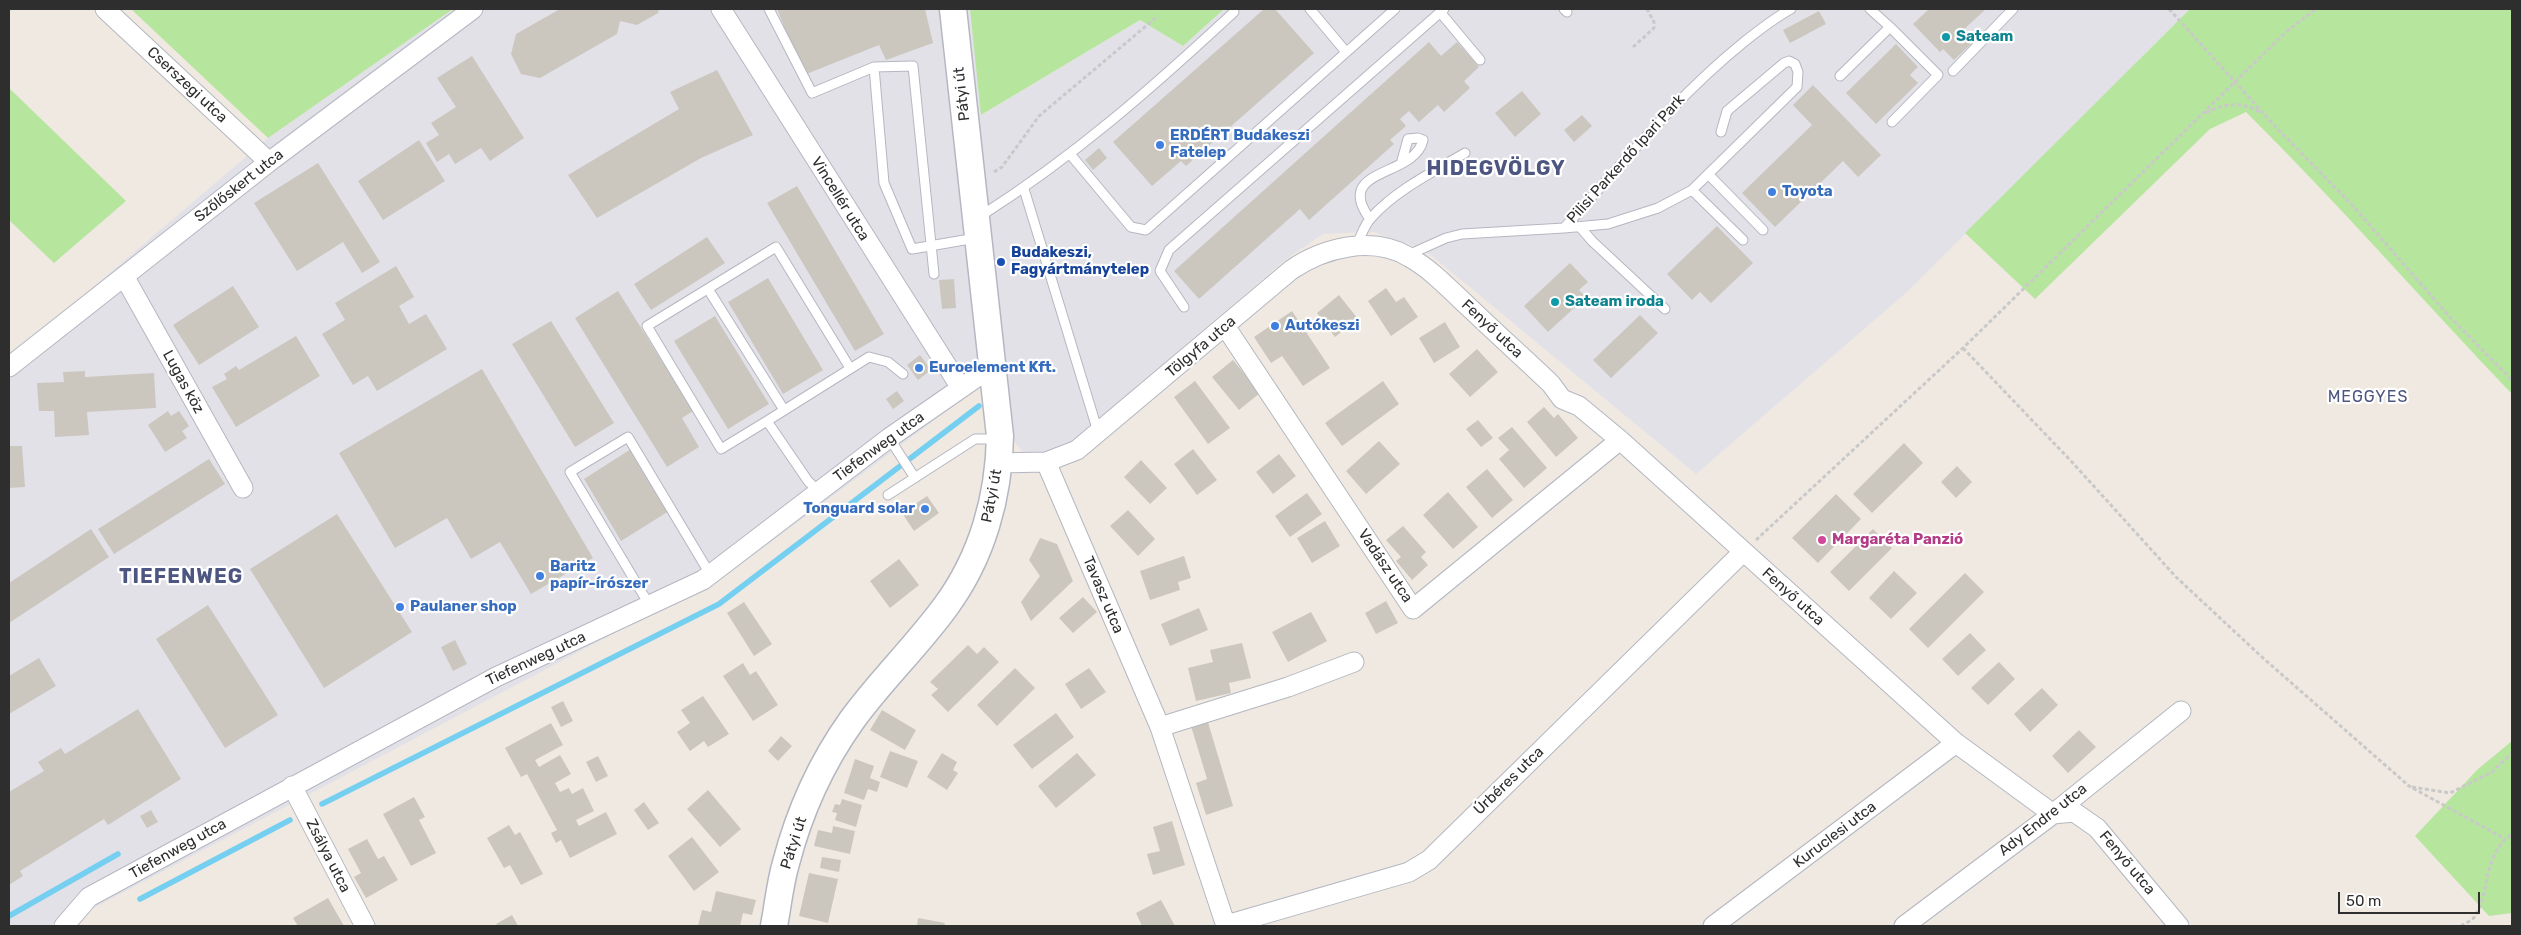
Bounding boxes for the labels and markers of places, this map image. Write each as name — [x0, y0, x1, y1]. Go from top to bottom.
place label: Sateam — [1956, 28, 2013, 46]
marker: Sateam — [1940, 31, 1952, 43]
place label: ERDÉRT Budakeszi Fatelep — [1170, 127, 1310, 162]
marker: ERDÉRT Budakeszi Fatelep — [1154, 139, 1166, 151]
place label: Toyota — [1782, 183, 1833, 201]
marker: Toyota — [1766, 186, 1778, 198]
place label: Budakeszi, Fagyártmánytelep — [1011, 244, 1149, 279]
marker: Budakeszi, Fagyártmánytelep — [995, 256, 1007, 268]
place label: Sateam iroda — [1565, 293, 1664, 311]
marker: Sateam iroda — [1549, 296, 1561, 308]
place label: Autókeszi — [1285, 317, 1360, 335]
marker: Autókeszi — [1269, 320, 1281, 332]
place label: Euroelement Kft. — [929, 359, 1056, 377]
marker: Euroelement Kft. — [913, 362, 925, 374]
place label: Tonguard solar — [803, 500, 915, 518]
marker: Tonguard solar — [919, 503, 931, 515]
place label: Margaréta Panzió — [1832, 531, 1963, 549]
marker: Margaréta Panzió — [1816, 534, 1828, 546]
place label: Baritz papír-írószer — [550, 558, 648, 593]
marker: Baritz papír-írószer — [534, 570, 546, 582]
place label: Paulaner shop — [410, 598, 517, 616]
marker: Paulaner shop — [394, 601, 406, 613]

